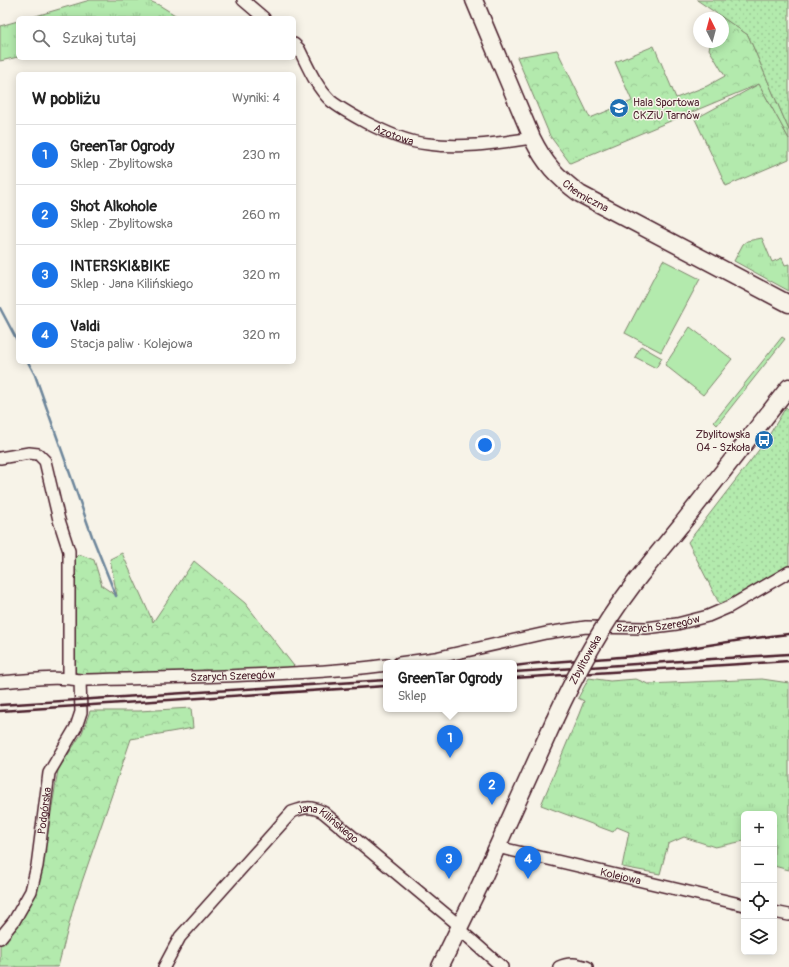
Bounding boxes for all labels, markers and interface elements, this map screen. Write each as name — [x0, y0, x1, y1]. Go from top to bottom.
north arrow — [693, 12, 729, 48]
search box — [16, 16, 296, 60]
icon: search — [30, 27, 52, 49]
text: Szukaj tutaj — [62, 29, 136, 48]
text: W pobliżu — [32, 88, 100, 109]
text: Wyniki: 4 — [232, 90, 280, 106]
place label: Hala Sportowa CKZiU Tarnów — [633, 96, 700, 122]
school or university icon: Hala Sportowa CKZiU Tarnów — [608, 97, 630, 119]
street label: Azotowa — [372, 121, 415, 148]
text: GreenTar Ogrody — [70, 137, 174, 156]
text: 1 — [42, 147, 48, 163]
text: 230 m — [243, 147, 280, 163]
text: Sklep · Zbylitowska — [70, 156, 173, 172]
street label: Chemiczna — [560, 177, 611, 215]
text: Shot Alkohole — [70, 197, 157, 216]
text: 2 — [41, 207, 49, 223]
text: 260 m — [242, 207, 280, 223]
text: Sklep · Zbylitowska — [70, 216, 173, 232]
text: INTERSKI&BIKE — [70, 257, 170, 276]
text: 3 — [41, 267, 49, 283]
text: 320 m — [242, 267, 280, 283]
text: Sklep · Jana Kilińskiego — [70, 276, 193, 292]
text: Valdi — [70, 317, 100, 336]
text: 4 — [41, 327, 49, 343]
text: 320 m — [242, 327, 280, 343]
text: Stacja paliw · Kolejowa — [70, 336, 193, 352]
place label: Zbylitowska 04 - Szkoła — [696, 428, 750, 454]
bus stop icon: Zbylitowska 04 - Szkoła — [753, 429, 775, 451]
your location — [475, 435, 495, 455]
street label: Szarych Szeregów — [616, 612, 702, 635]
street label: Zbylitowska — [567, 633, 604, 687]
popup — [383, 660, 517, 712]
street label: Szarych Szeregów — [190, 668, 276, 684]
text: GreenTar Ogrody — [398, 669, 502, 688]
text: Sklep — [398, 688, 426, 704]
pin: 1 — [437, 725, 463, 758]
pin: 2 — [479, 772, 505, 805]
street label: Podgórska — [35, 786, 54, 835]
street label: Jana Kilińskiego — [295, 802, 361, 846]
map controls — [741, 811, 777, 955]
button: + — [741, 811, 777, 847]
pin: 3 — [436, 846, 462, 879]
pin: 4 — [515, 846, 541, 879]
button: − — [741, 847, 777, 883]
street label: Kolejowa — [599, 865, 642, 888]
button: locate — [741, 883, 777, 919]
button: layers — [741, 919, 777, 955]

